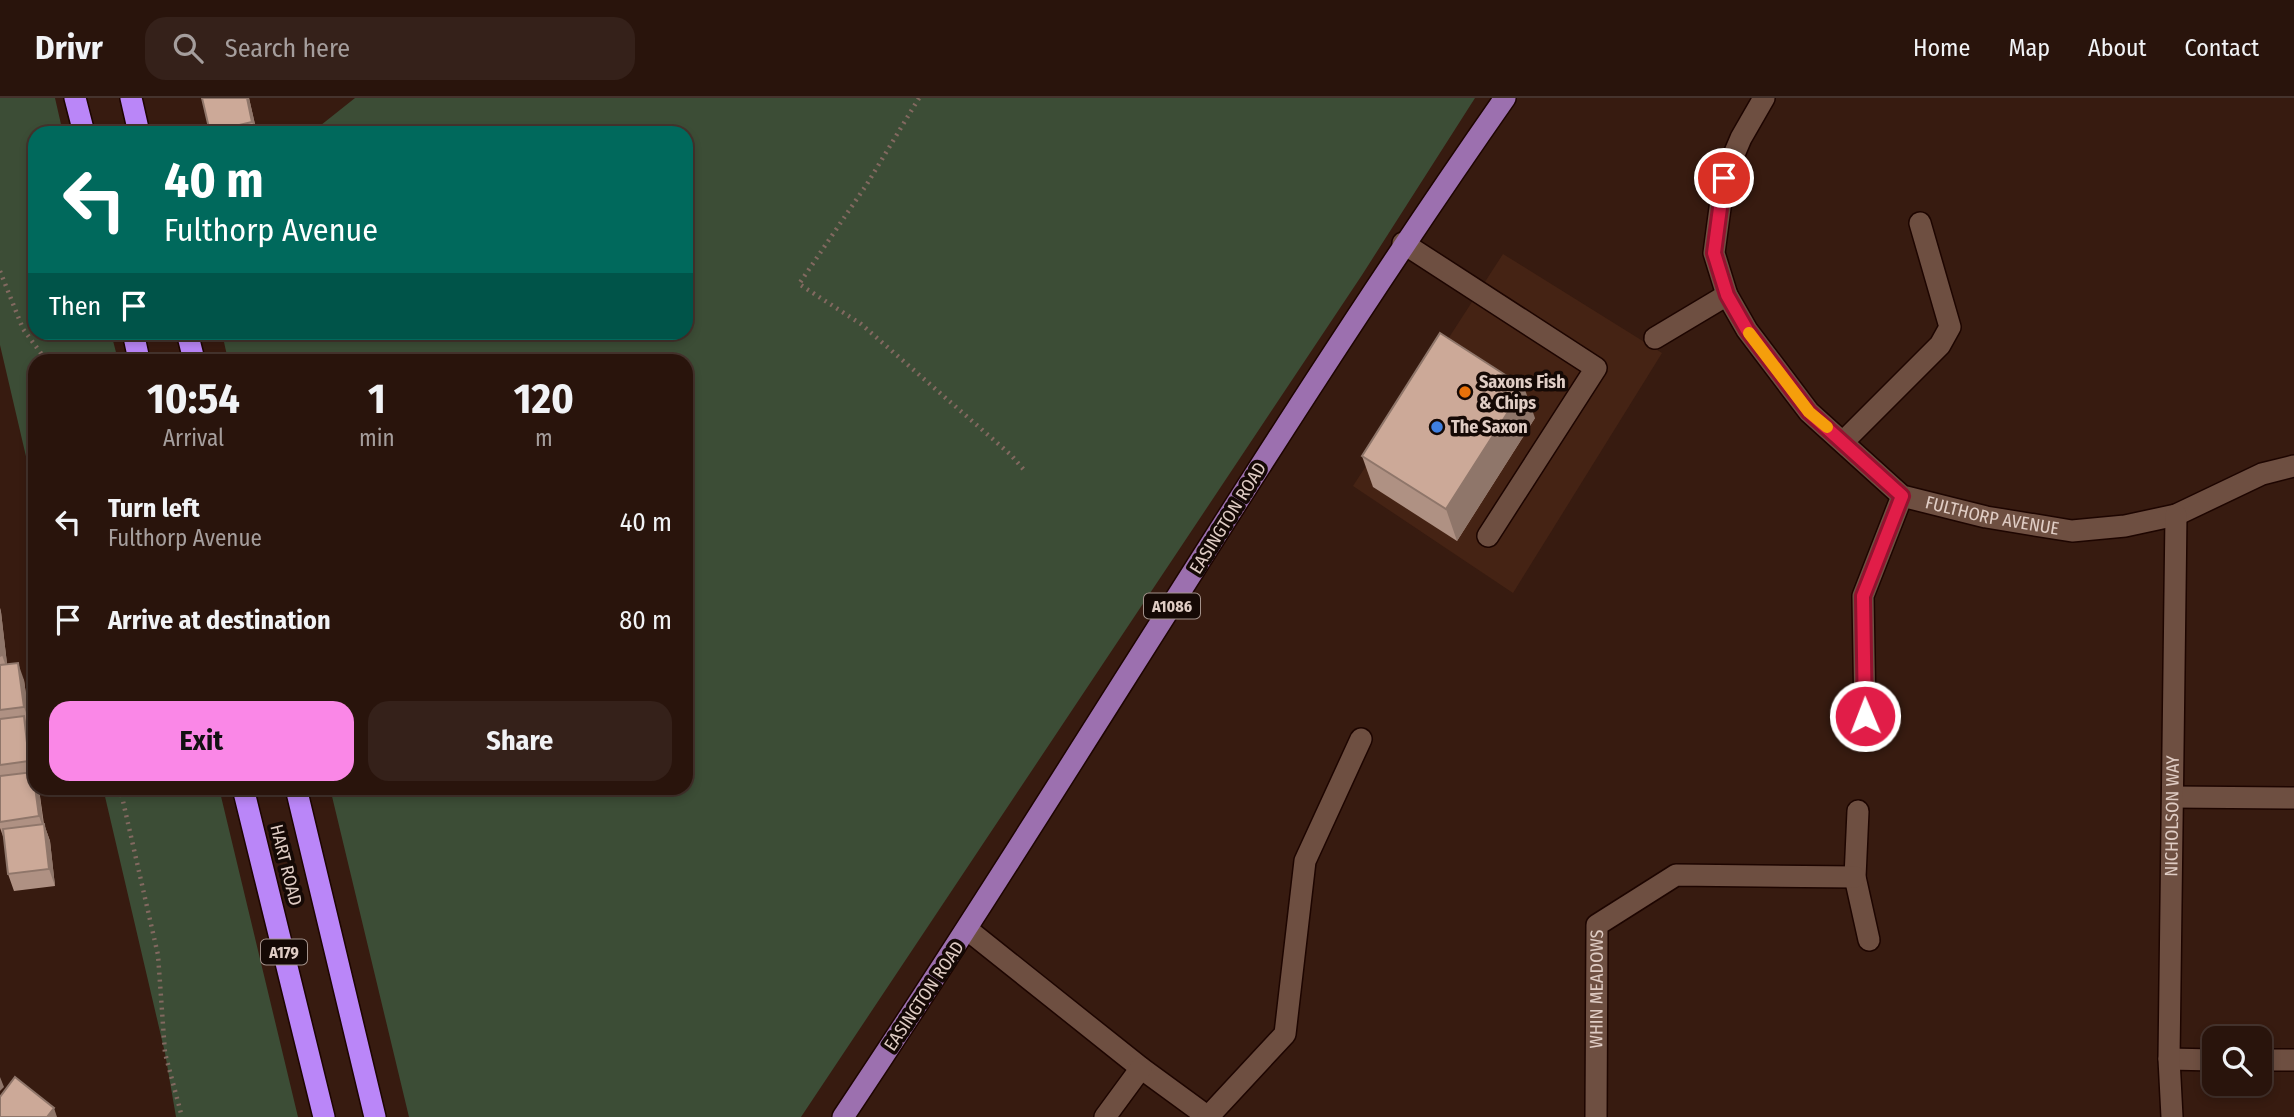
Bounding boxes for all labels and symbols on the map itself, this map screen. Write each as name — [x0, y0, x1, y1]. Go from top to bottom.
pin — [1694, 148, 1754, 208]
place label: Saxons Fish & Chips — [1479, 371, 1566, 414]
marker: Saxons Fish & Chips — [1457, 384, 1473, 400]
place label: The Saxon — [1451, 416, 1528, 438]
marker: The Saxon — [1429, 419, 1445, 435]
street label: EASINGTON ROAD — [1185, 458, 1271, 578]
street label: FULTHORP AVENUE — [1923, 491, 2060, 540]
road number: A1086 — [1144, 593, 1200, 618]
position arrow — [1828, 679, 1902, 753]
street label: NICHOLSON WAY — [2160, 755, 2184, 877]
street label: HART ROAD — [265, 822, 307, 908]
street label: WHIN MEADOWS — [1585, 929, 1608, 1049]
street label: EASINGTON ROAD — [879, 937, 969, 1055]
road number: A179 — [261, 940, 307, 964]

